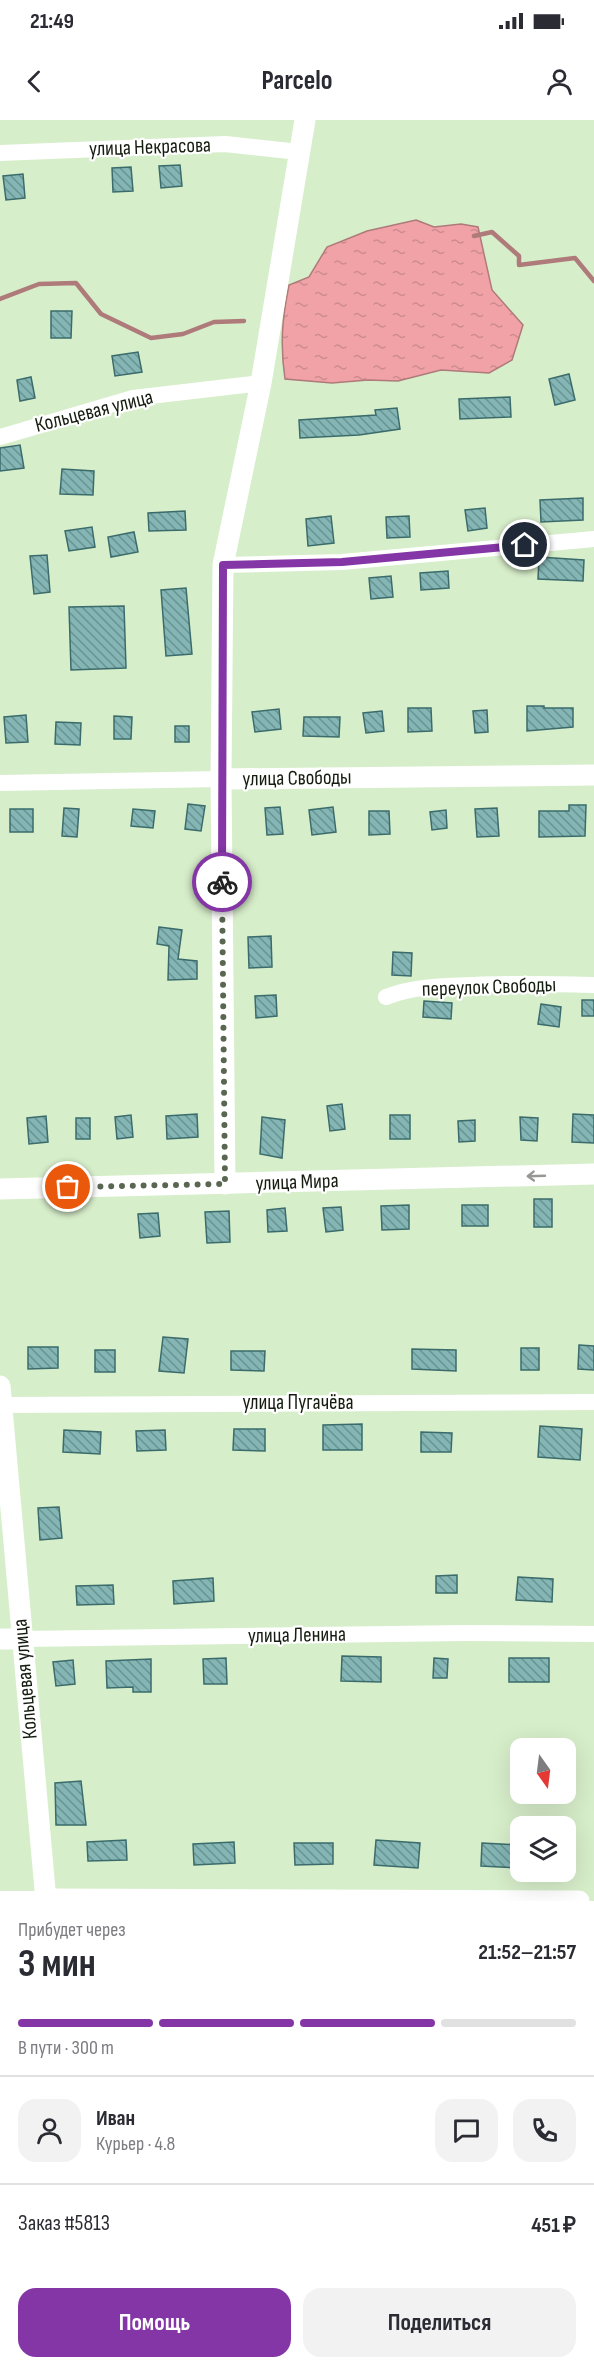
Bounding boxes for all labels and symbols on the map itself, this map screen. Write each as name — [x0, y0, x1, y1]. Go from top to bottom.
street label: улица Некрасова — [89, 132, 211, 162]
street label: Кольцевая улица — [32, 384, 156, 438]
pin — [499, 519, 550, 570]
street label: улица Свободы — [242, 765, 352, 791]
courier — [192, 852, 252, 912]
street label: переулок Свободы — [421, 972, 557, 1002]
pin — [42, 1161, 93, 1212]
street label: улица Мира — [255, 1168, 339, 1196]
one-way arrow — [526, 1170, 546, 1181]
street label: улица Пугачёва — [243, 1390, 354, 1415]
street label: Кольцевая улица — [7, 1618, 43, 1740]
street label: улица Ленина — [248, 1622, 346, 1648]
north arrow — [510, 1738, 576, 1804]

